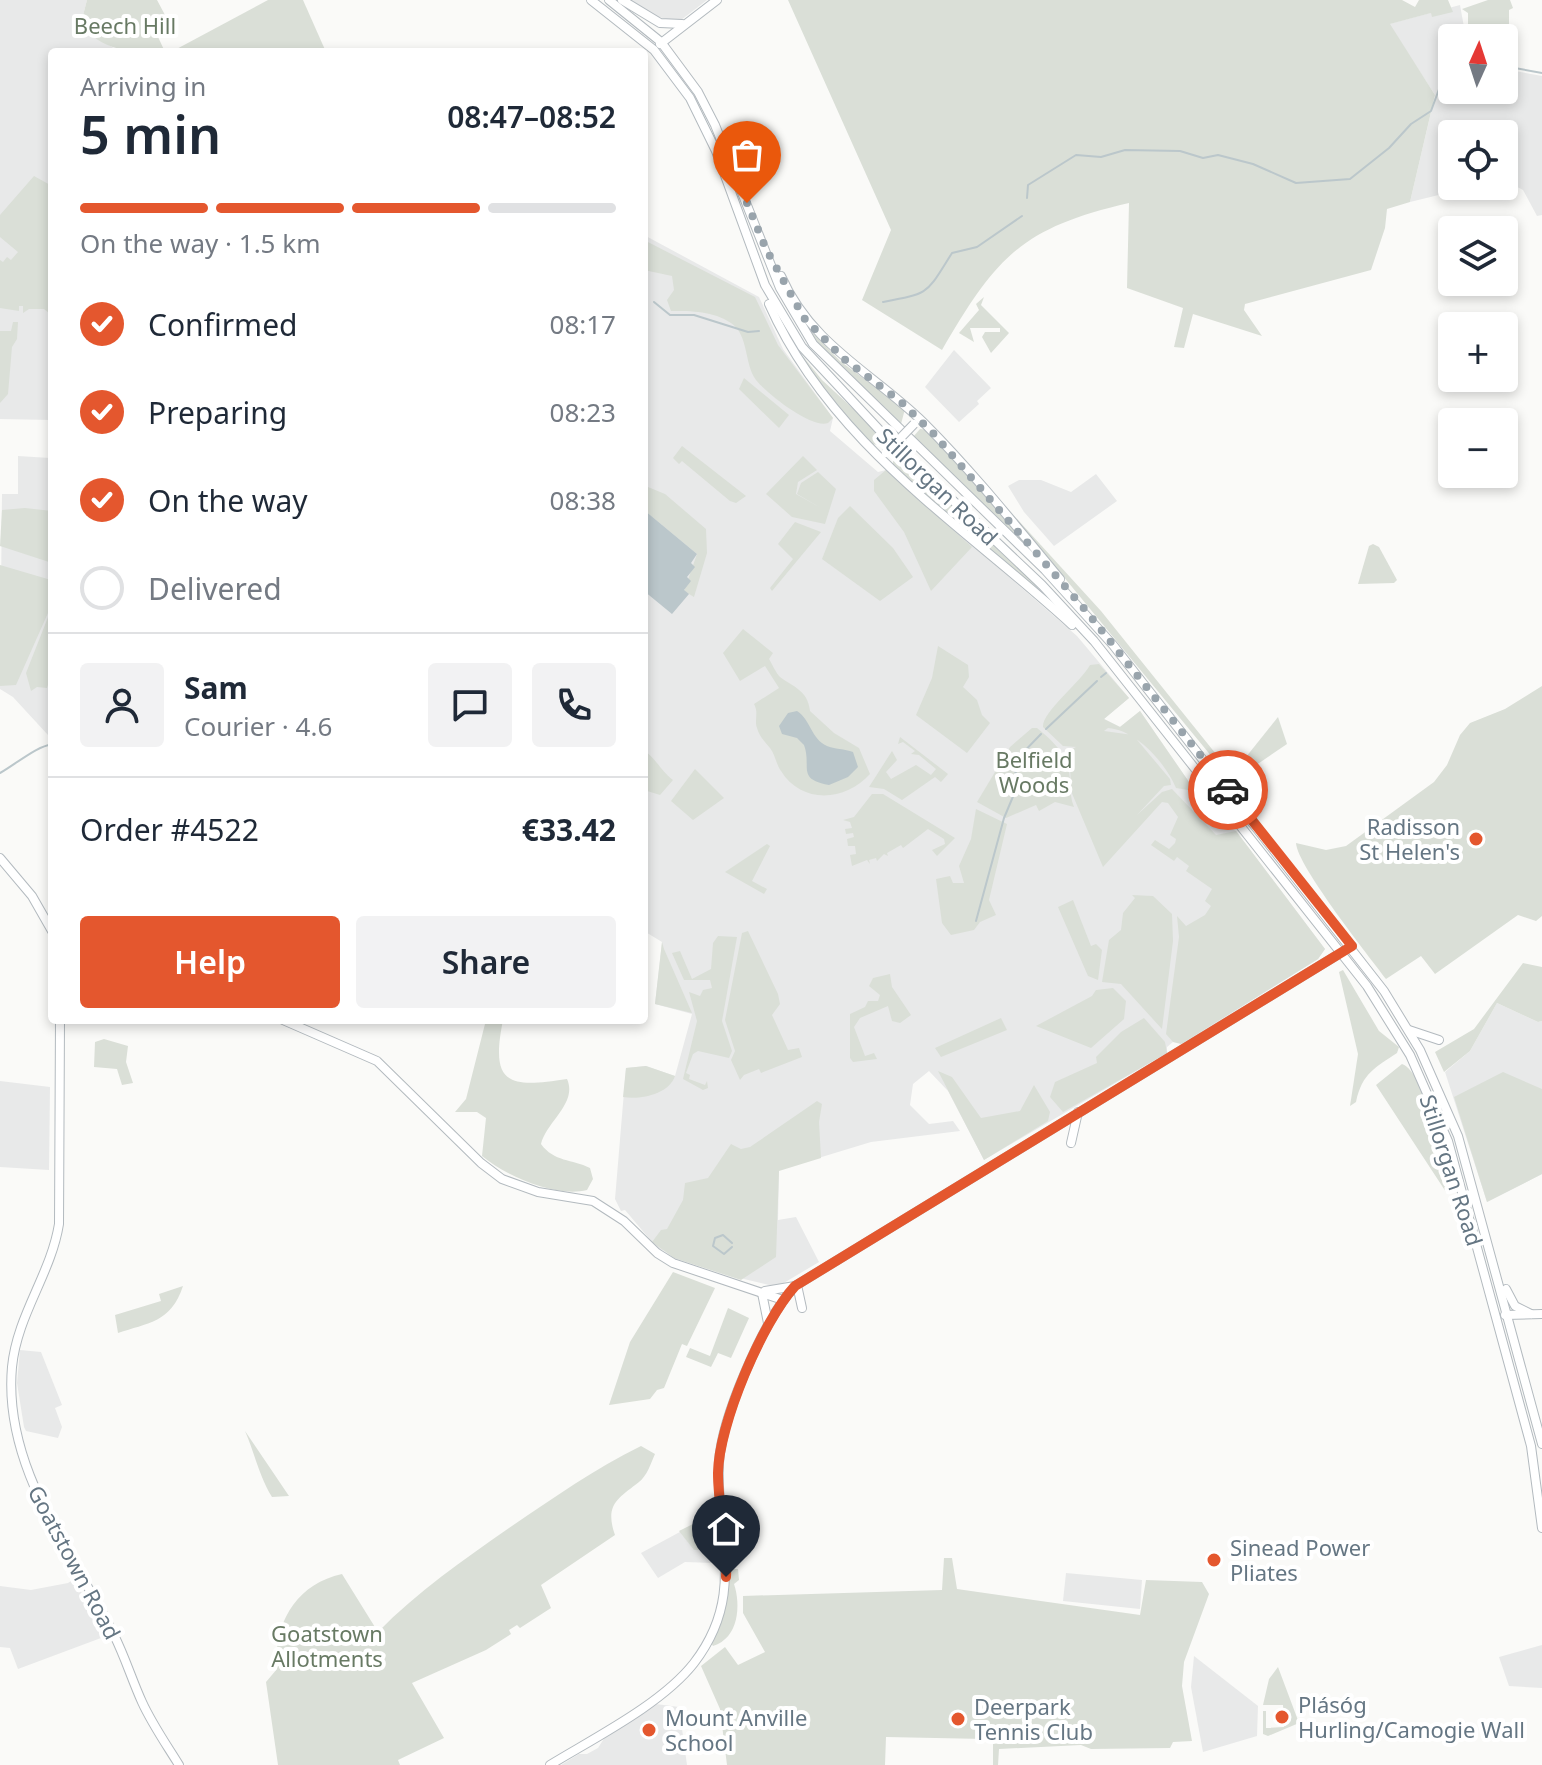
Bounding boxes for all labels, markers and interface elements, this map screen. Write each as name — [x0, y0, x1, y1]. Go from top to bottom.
park label: Beech Hill — [74, 10, 176, 40]
north arrow — [1438, 24, 1518, 104]
map controls — [1438, 24, 1518, 488]
text: Arriving in — [80, 68, 206, 104]
text: 08:47–08:52 — [447, 96, 616, 137]
text: 5 min — [80, 98, 221, 169]
button: locate — [1438, 120, 1518, 200]
pin — [713, 121, 781, 203]
icon: bag — [725, 133, 769, 177]
button: layers — [1438, 216, 1518, 296]
text: On the way · 1.5 km — [80, 225, 320, 261]
icon: check — [80, 302, 124, 346]
text: Confirmed — [148, 304, 298, 345]
text: 08:17 — [550, 306, 616, 342]
button: + — [1438, 312, 1518, 392]
icon: check — [80, 390, 124, 434]
text: Preparing — [148, 392, 287, 433]
text: 08:23 — [550, 394, 616, 430]
button: − — [1438, 408, 1518, 488]
street label: Stillorgan Road — [871, 421, 1005, 551]
icon: check — [80, 478, 124, 522]
text: On the way — [148, 480, 308, 521]
text: 08:38 — [550, 482, 616, 518]
text: Delivered — [148, 568, 282, 609]
button: person — [80, 663, 164, 747]
button: chat — [428, 663, 512, 747]
button: phone — [532, 663, 616, 747]
text: Sam — [184, 667, 248, 708]
text: Courier · 4.6 — [184, 708, 332, 744]
park label: Belfield Woods — [995, 744, 1073, 799]
courier — [1188, 750, 1268, 830]
icon: car — [1206, 768, 1250, 812]
text: Order #4522 — [80, 809, 259, 850]
text: €33.42 — [522, 809, 616, 850]
place label: Radisson St Helen's — [1359, 811, 1460, 866]
marker: Radisson St Helen's — [1467, 830, 1485, 848]
button: Help — [80, 916, 340, 1008]
button: Share — [356, 916, 616, 1008]
street label: Stillorgan Road — [1413, 1091, 1491, 1249]
street label: Goatstown Road — [22, 1480, 128, 1644]
pin — [692, 1495, 760, 1577]
icon: home — [704, 1507, 748, 1551]
place label: Sinead Power Pliates — [1230, 1532, 1370, 1587]
marker: Sinead Power Pliates — [1205, 1551, 1223, 1569]
park label: Goatstown Allotments — [271, 1618, 383, 1673]
place label: Plásóg Hurling/Camogie Wall — [1298, 1689, 1525, 1744]
place label: Deerpark Tennis Club — [974, 1691, 1093, 1746]
place label: Mount Anville School — [665, 1702, 807, 1757]
marker: Plásóg Hurling/Camogie Wall — [1273, 1708, 1291, 1726]
marker: Deerpark Tennis Club — [949, 1710, 967, 1728]
marker: Mount Anville School — [640, 1721, 658, 1739]

